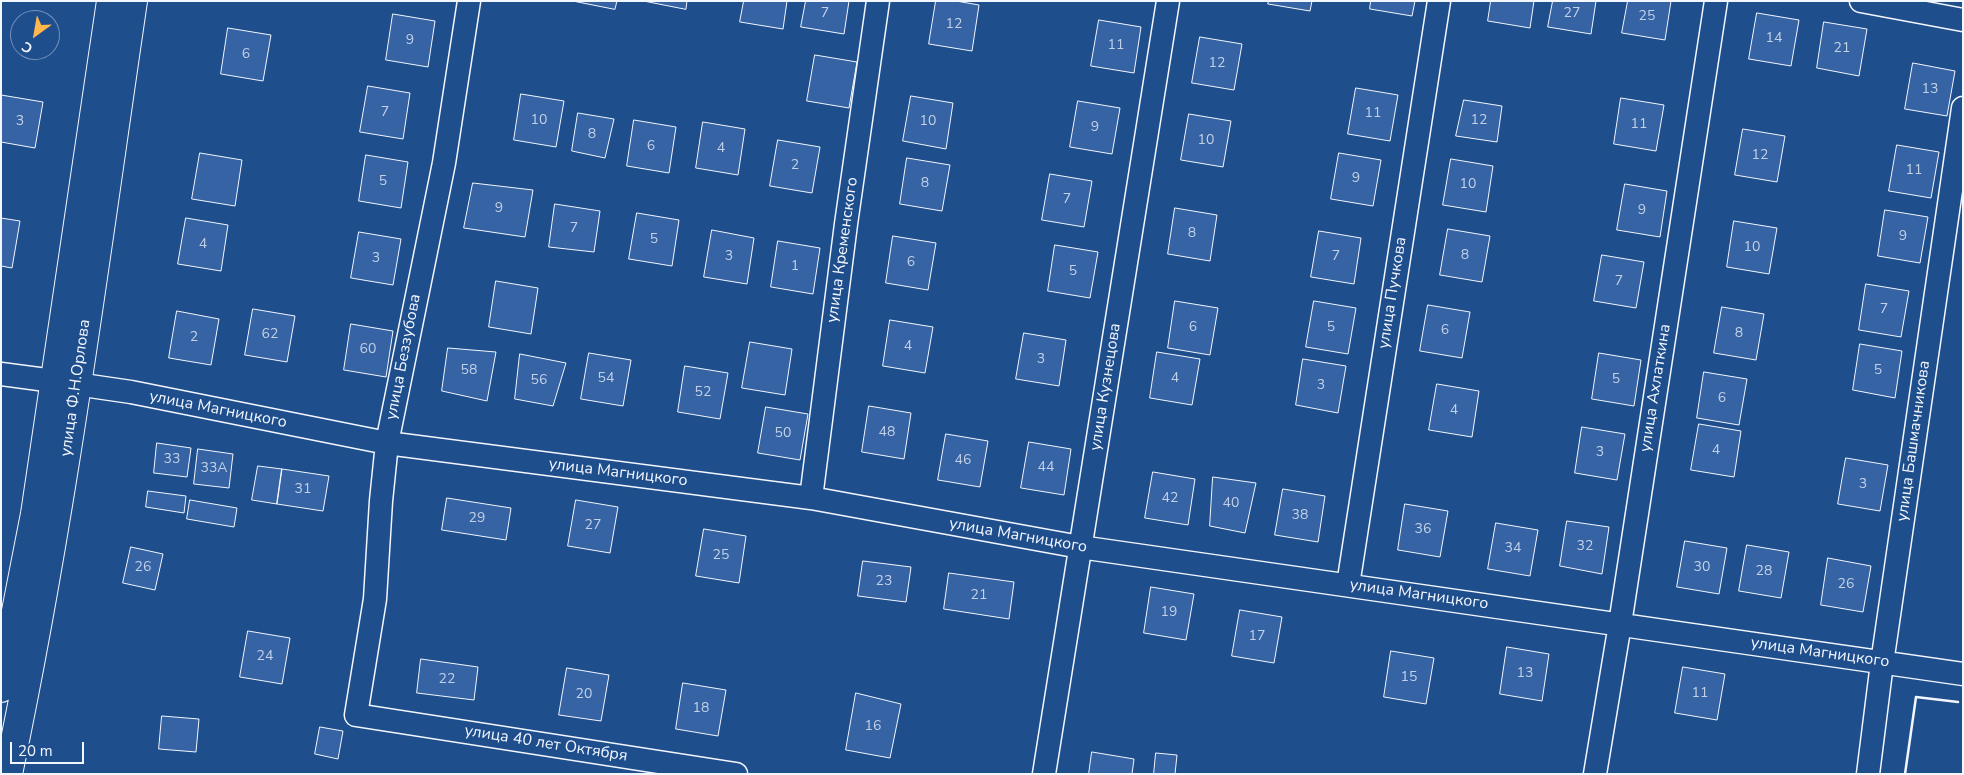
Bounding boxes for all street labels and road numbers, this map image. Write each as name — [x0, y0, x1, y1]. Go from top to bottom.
street label: улица Кременского — [823, 176, 863, 324]
street label: улица Пучкова — [1375, 236, 1411, 350]
street label: улица Беззубова — [382, 292, 426, 422]
street label: улица Ф.Н.Орлова — [57, 318, 95, 458]
street label: улица Кузнецова — [1086, 322, 1126, 452]
street label: улица Ахлаткина — [1636, 323, 1676, 453]
street label: улица Башмачникова — [1893, 359, 1935, 523]
street label: улица Магницкого — [148, 387, 288, 433]
street label: улица Магницкого — [547, 455, 689, 491]
street label: улица Магницкого — [947, 514, 1089, 558]
street label: улица Магницкого — [1348, 576, 1490, 614]
street label: улица Магницкого — [1749, 634, 1891, 672]
street label: улица 40 лет Октября — [463, 722, 629, 766]

